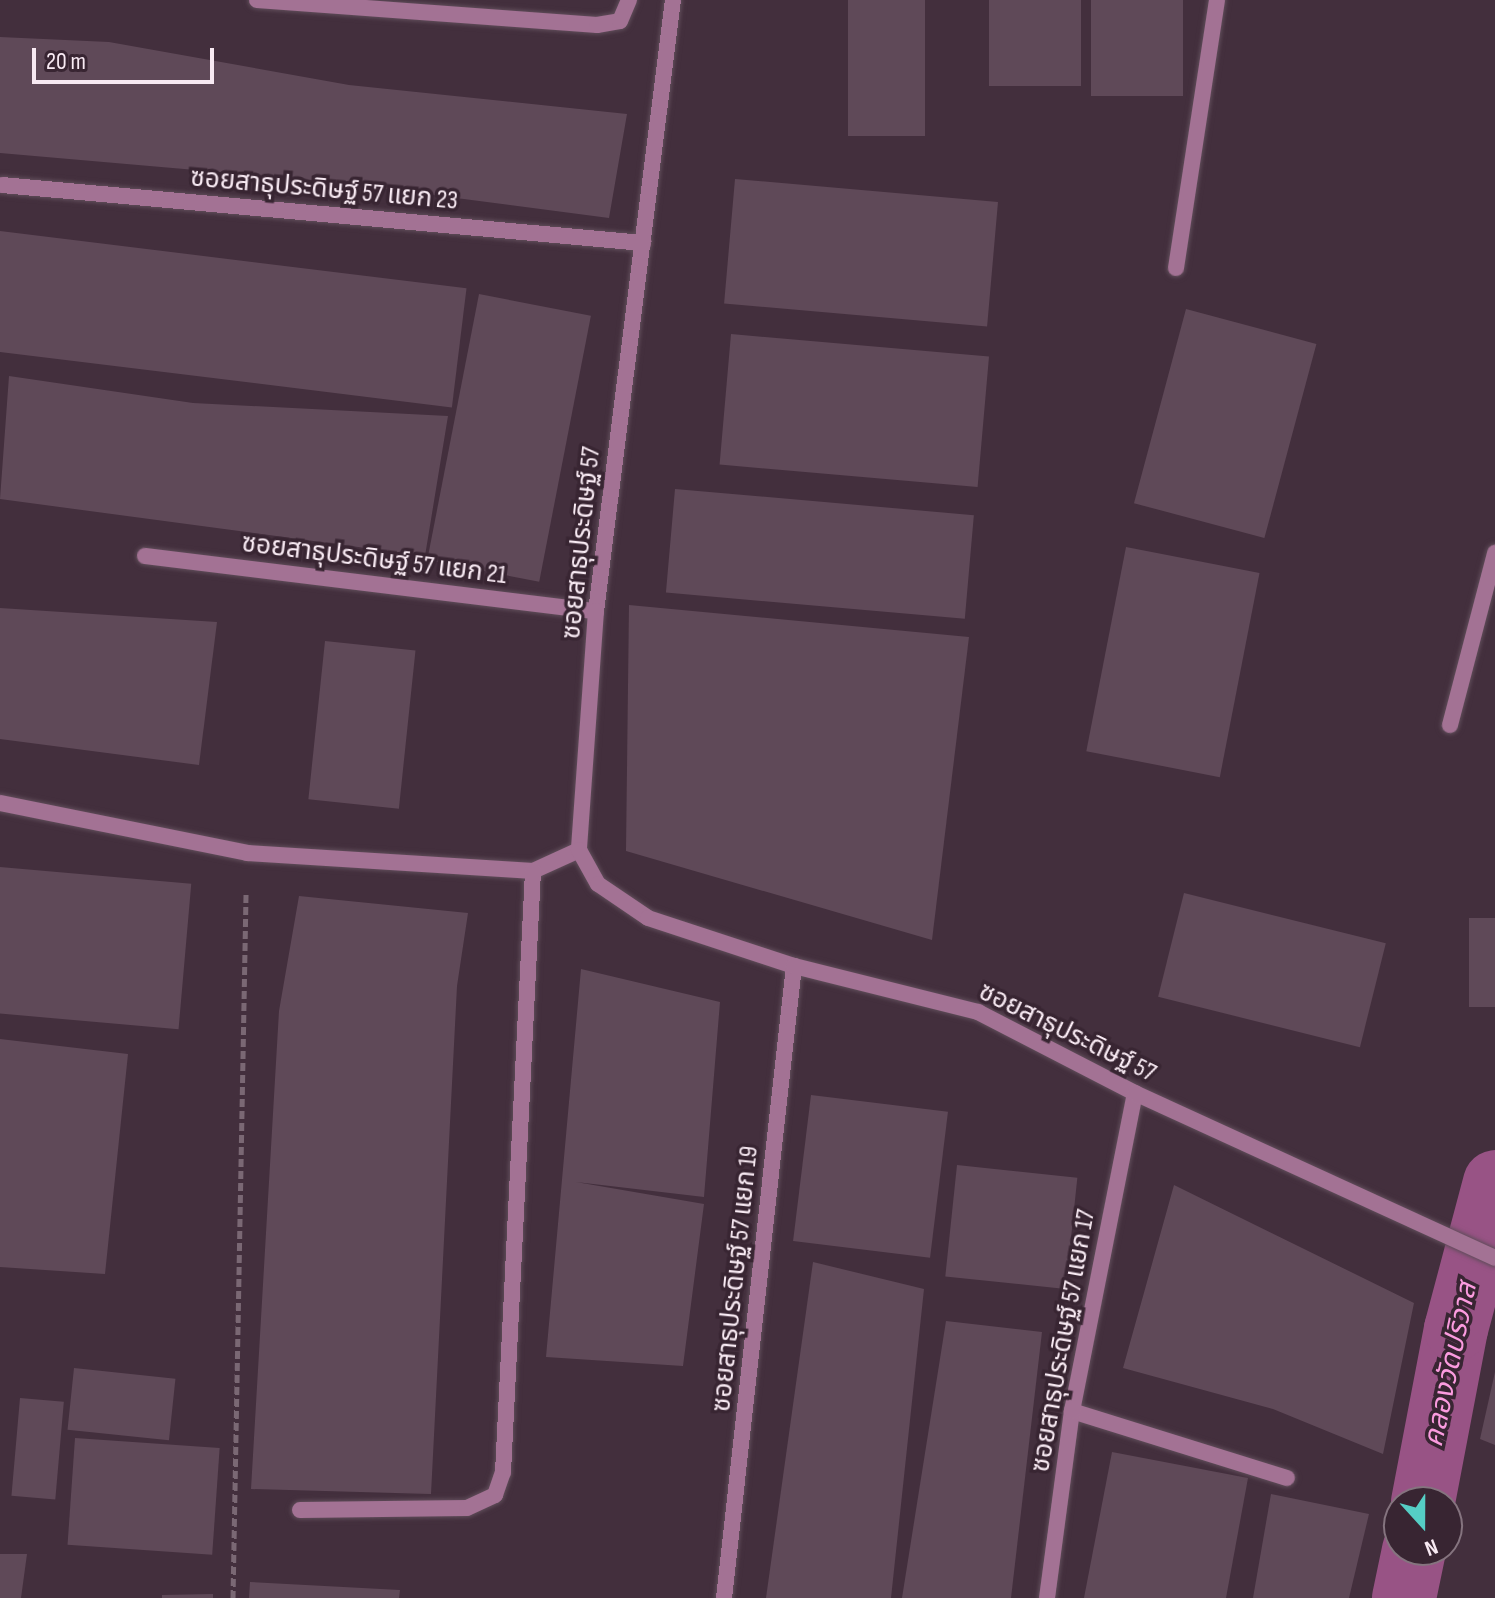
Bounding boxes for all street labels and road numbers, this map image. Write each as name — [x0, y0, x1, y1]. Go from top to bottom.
street label: ซอยสาธุประดิษฐ์ 57 แยก 23 — [189, 163, 459, 217]
street label: ซอยสาธุประดิษฐ์ 57 — [556, 445, 608, 641]
street label: ซอยสาธุประดิษฐ์ 57 แยก 21 — [240, 528, 508, 592]
street label: ซอยสาธุประดิษฐ์ 57 — [973, 977, 1161, 1089]
street label: ซอยสาธุประดิษฐ์ 57 แยก 19 — [707, 1144, 765, 1414]
street label: ซอยสาธุประดิษฐ์ 57 แยก 17 — [1026, 1207, 1102, 1475]

